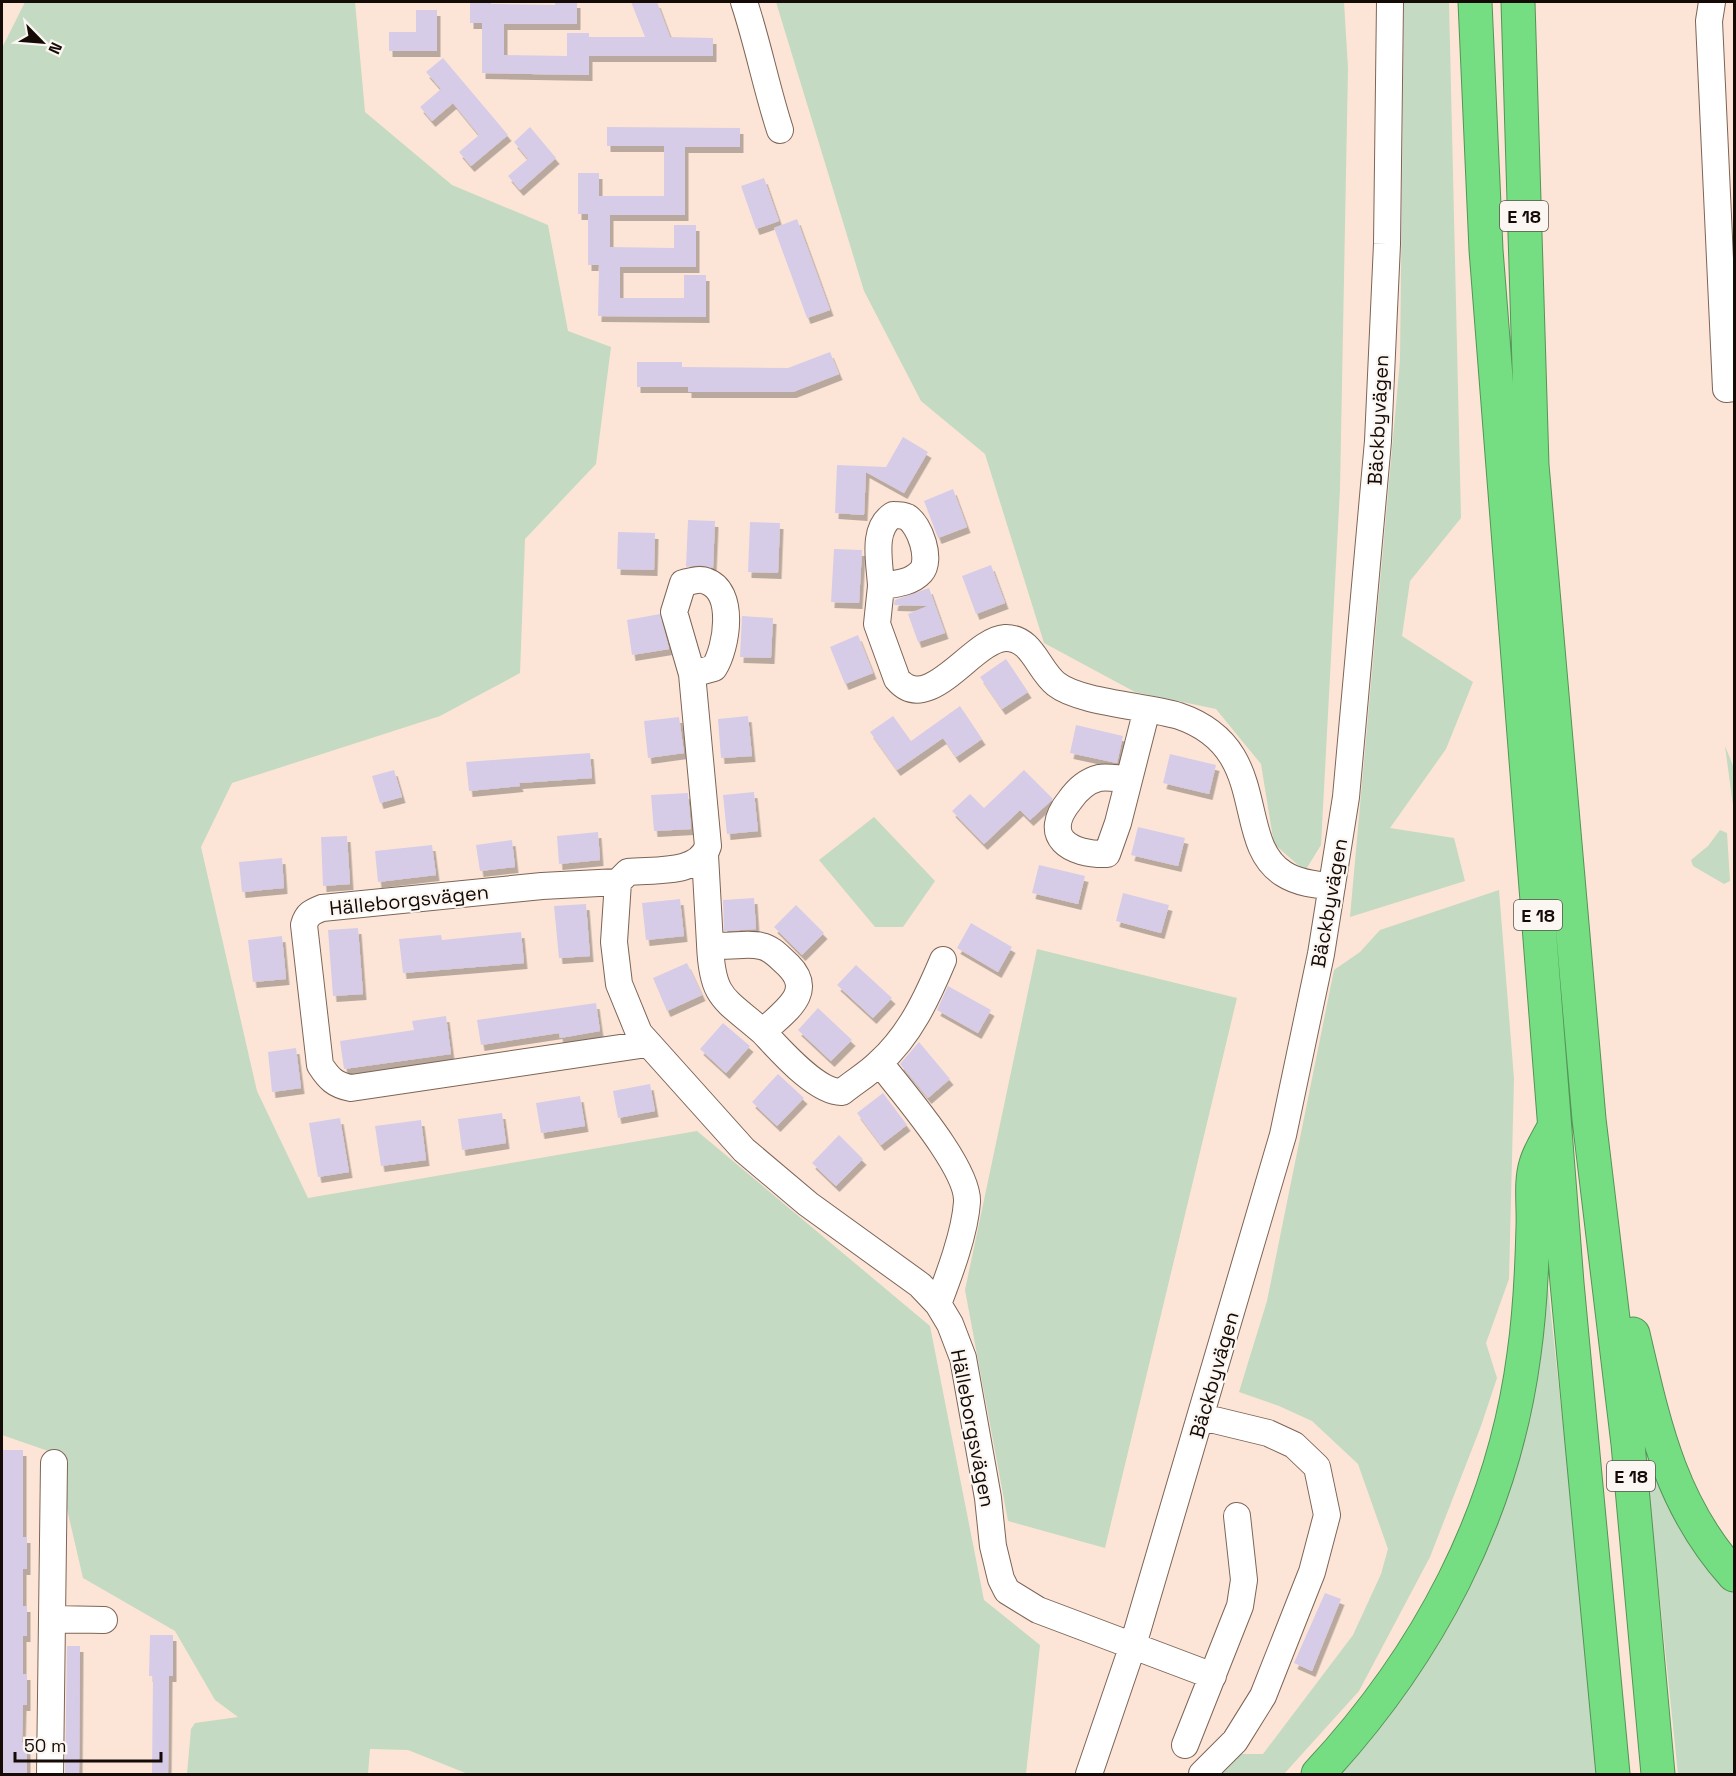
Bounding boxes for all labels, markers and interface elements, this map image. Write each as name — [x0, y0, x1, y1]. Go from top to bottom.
north arrow — [12, 12, 72, 72]
text: N — [43, 39, 67, 57]
road number: E 18 — [1500, 201, 1548, 231]
street label: Bäckbyvägen — [1362, 354, 1394, 486]
street label: Bäckbyvägen — [1305, 836, 1353, 970]
street label: Hälleborgsvägen — [328, 879, 490, 921]
road number: E 18 — [1514, 900, 1562, 930]
street label: Bäckbyvägen — [1183, 1308, 1245, 1442]
street label: Hälleborgsvägen — [945, 1347, 1001, 1509]
road number: E 18 — [1607, 1461, 1655, 1491]
scale bar — [15, 1725, 160, 1763]
text: 50 m — [24, 1734, 66, 1757]

